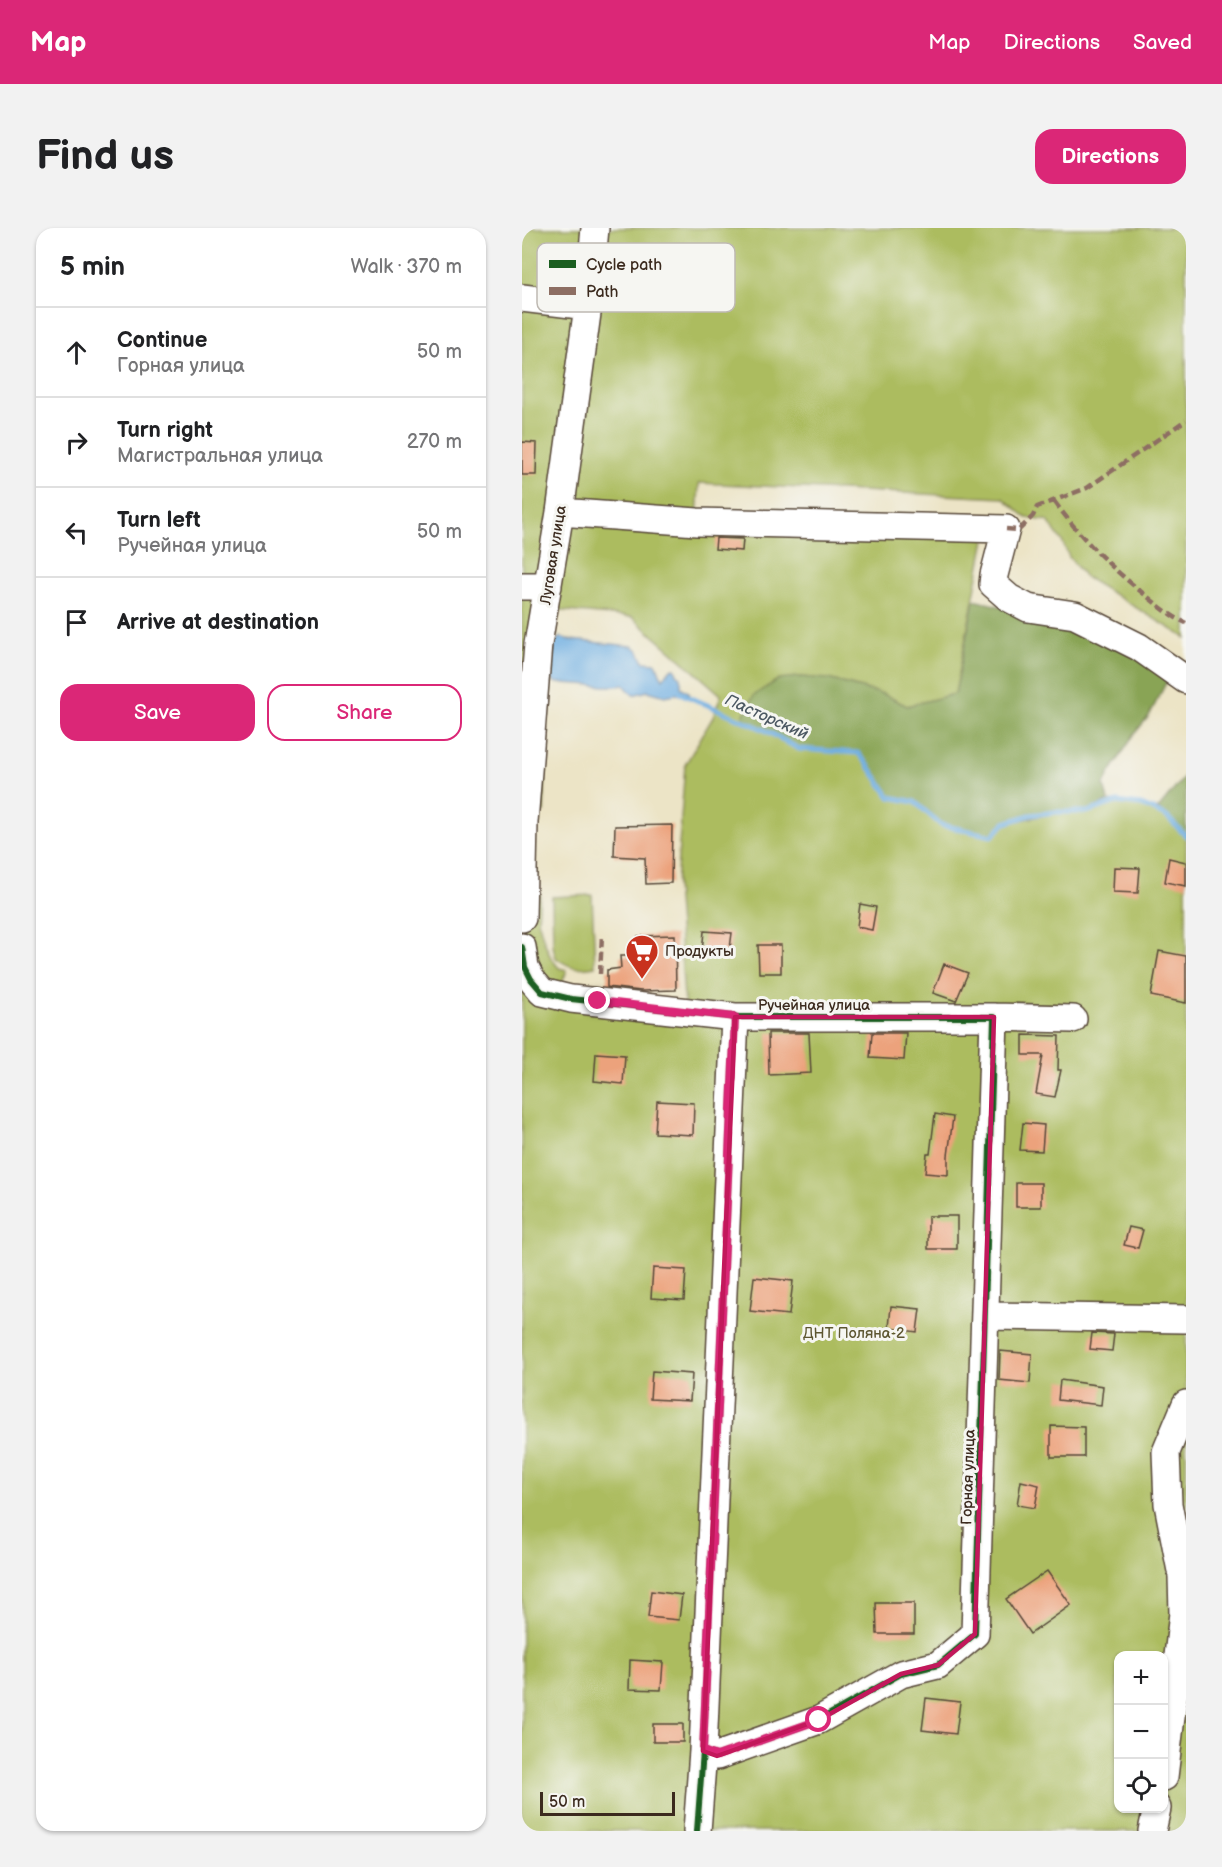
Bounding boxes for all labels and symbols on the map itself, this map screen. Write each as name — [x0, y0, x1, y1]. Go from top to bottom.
legend — [537, 243, 735, 312]
text: Cycle path — [586, 256, 662, 275]
text: Path — [586, 283, 618, 302]
street label: Луговая улица — [536, 504, 571, 607]
water label: Пасторский — [722, 691, 811, 744]
supermarket icon: Продукты — [624, 933, 660, 980]
place label: Продукты — [665, 942, 734, 961]
route end — [584, 987, 610, 1013]
street label: Ручейная улица — [758, 996, 870, 1015]
park label: ДНТ Поляна-2 — [803, 1324, 905, 1343]
street label: Горная улица — [957, 1429, 980, 1525]
route start — [805, 1706, 831, 1732]
scale bar — [540, 1789, 675, 1816]

